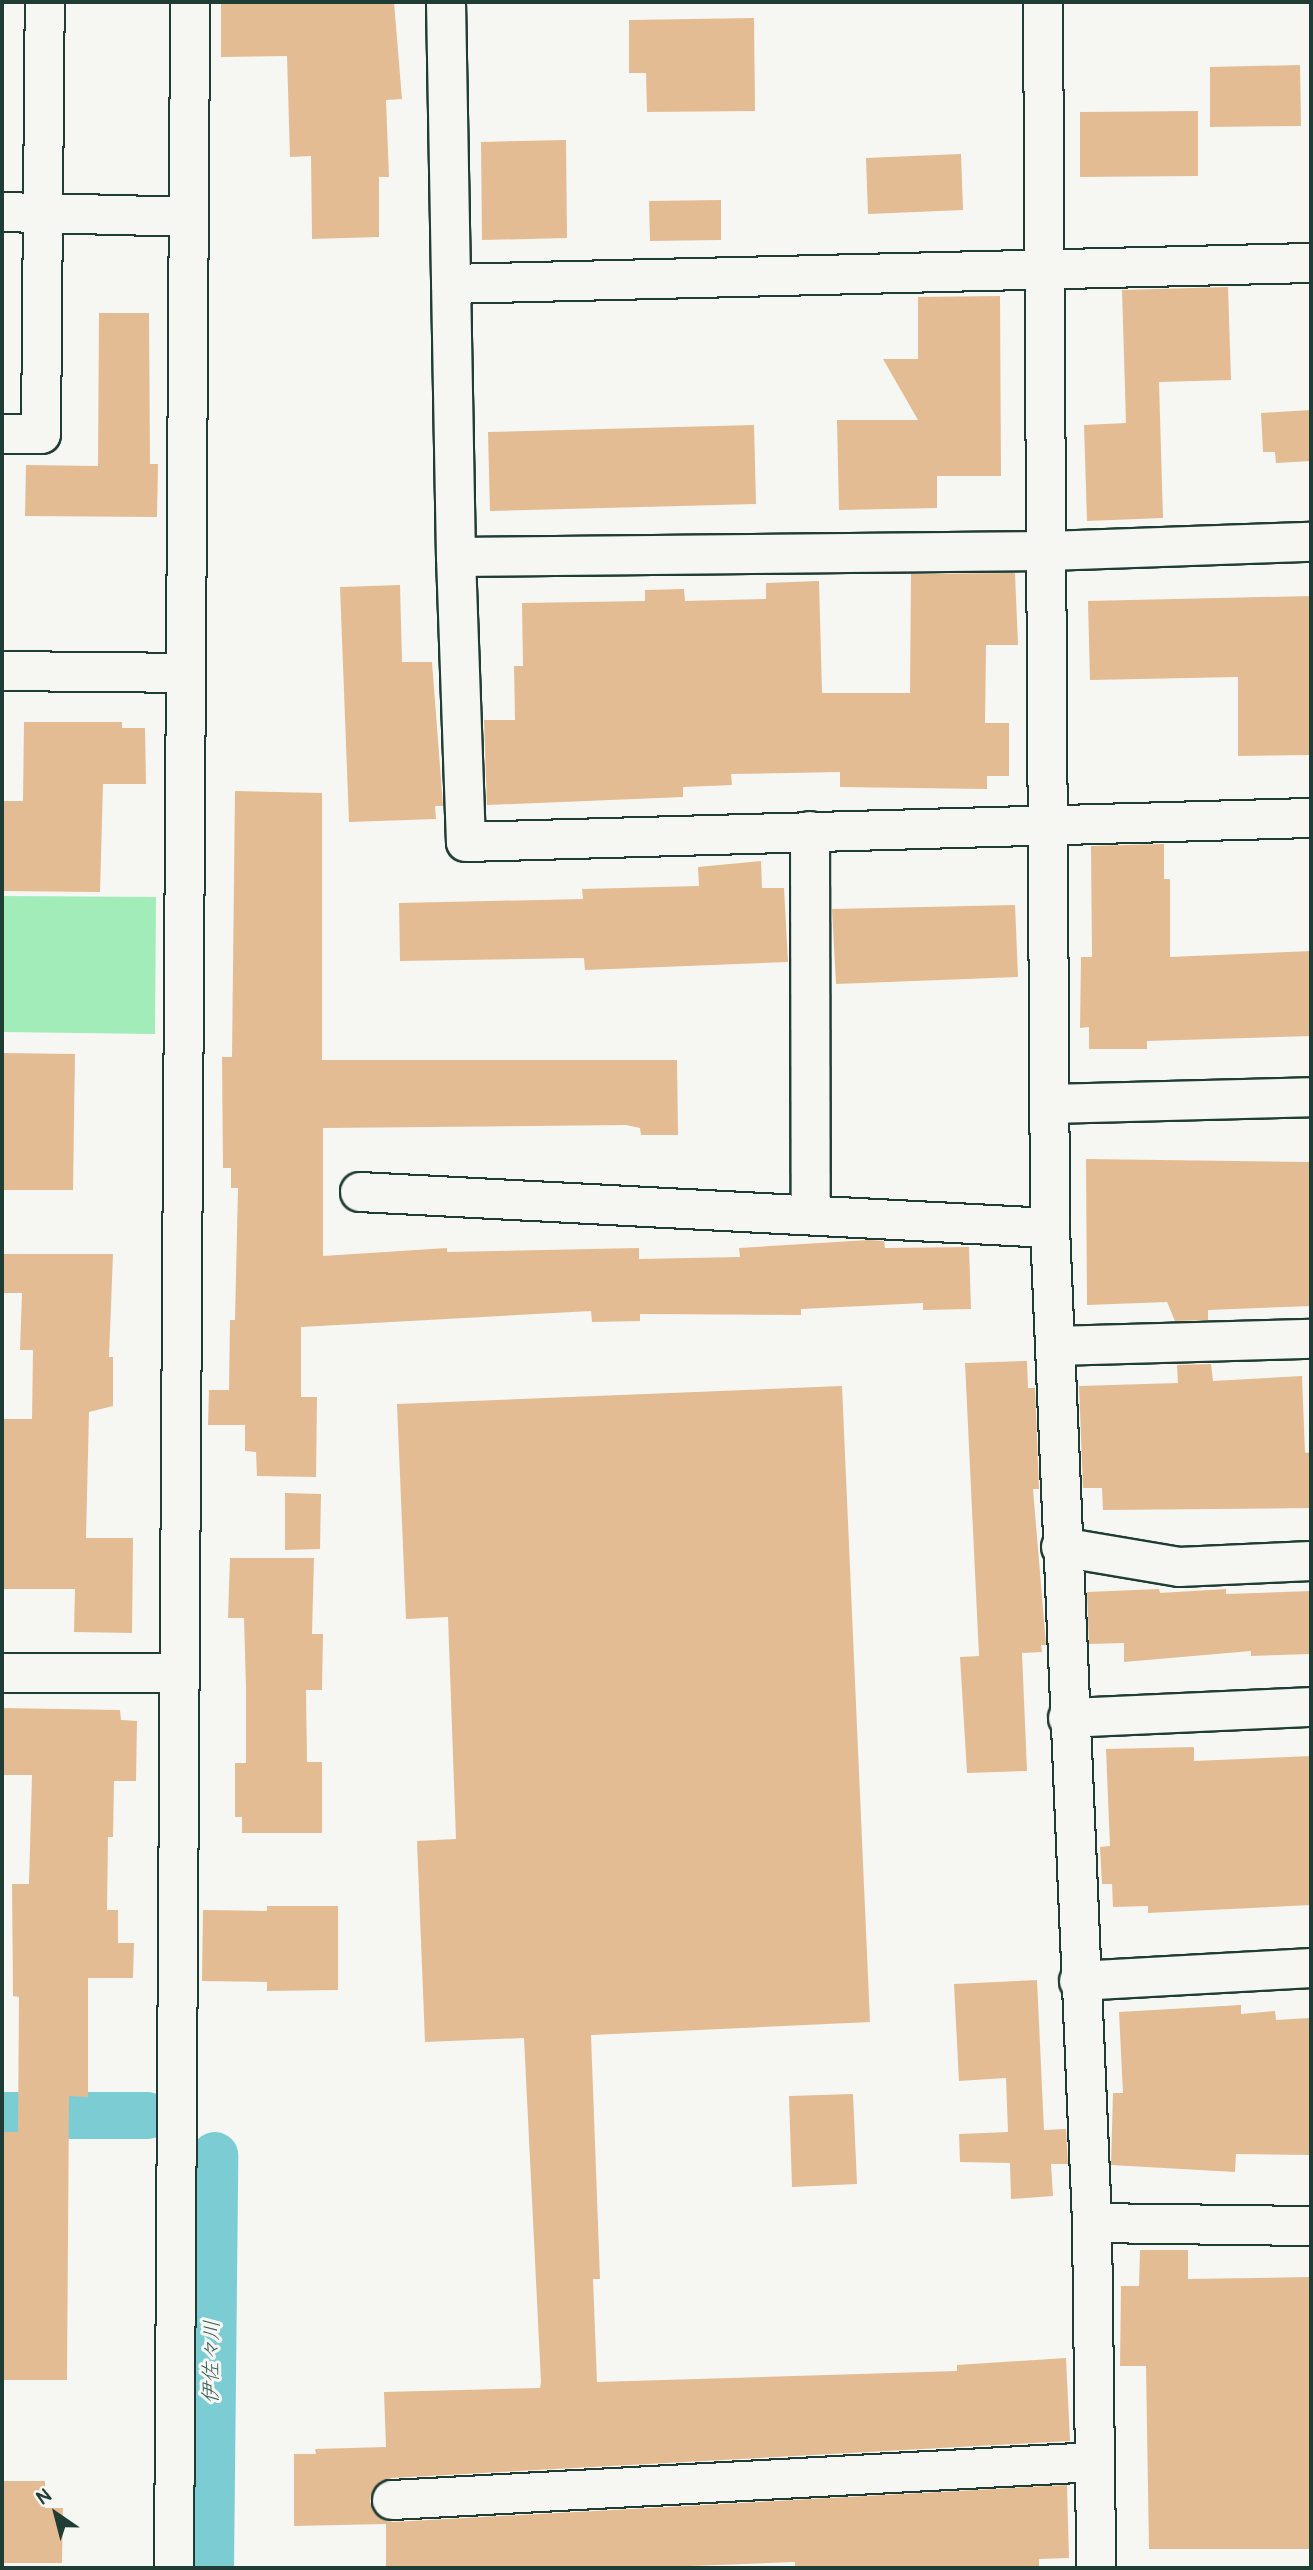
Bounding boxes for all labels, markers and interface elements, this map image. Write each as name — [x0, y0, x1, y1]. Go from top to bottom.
water label: 伊佐々川 — [199, 2320, 225, 2404]
north arrow — [21, 2479, 91, 2549]
text: N — [32, 2483, 56, 2510]

